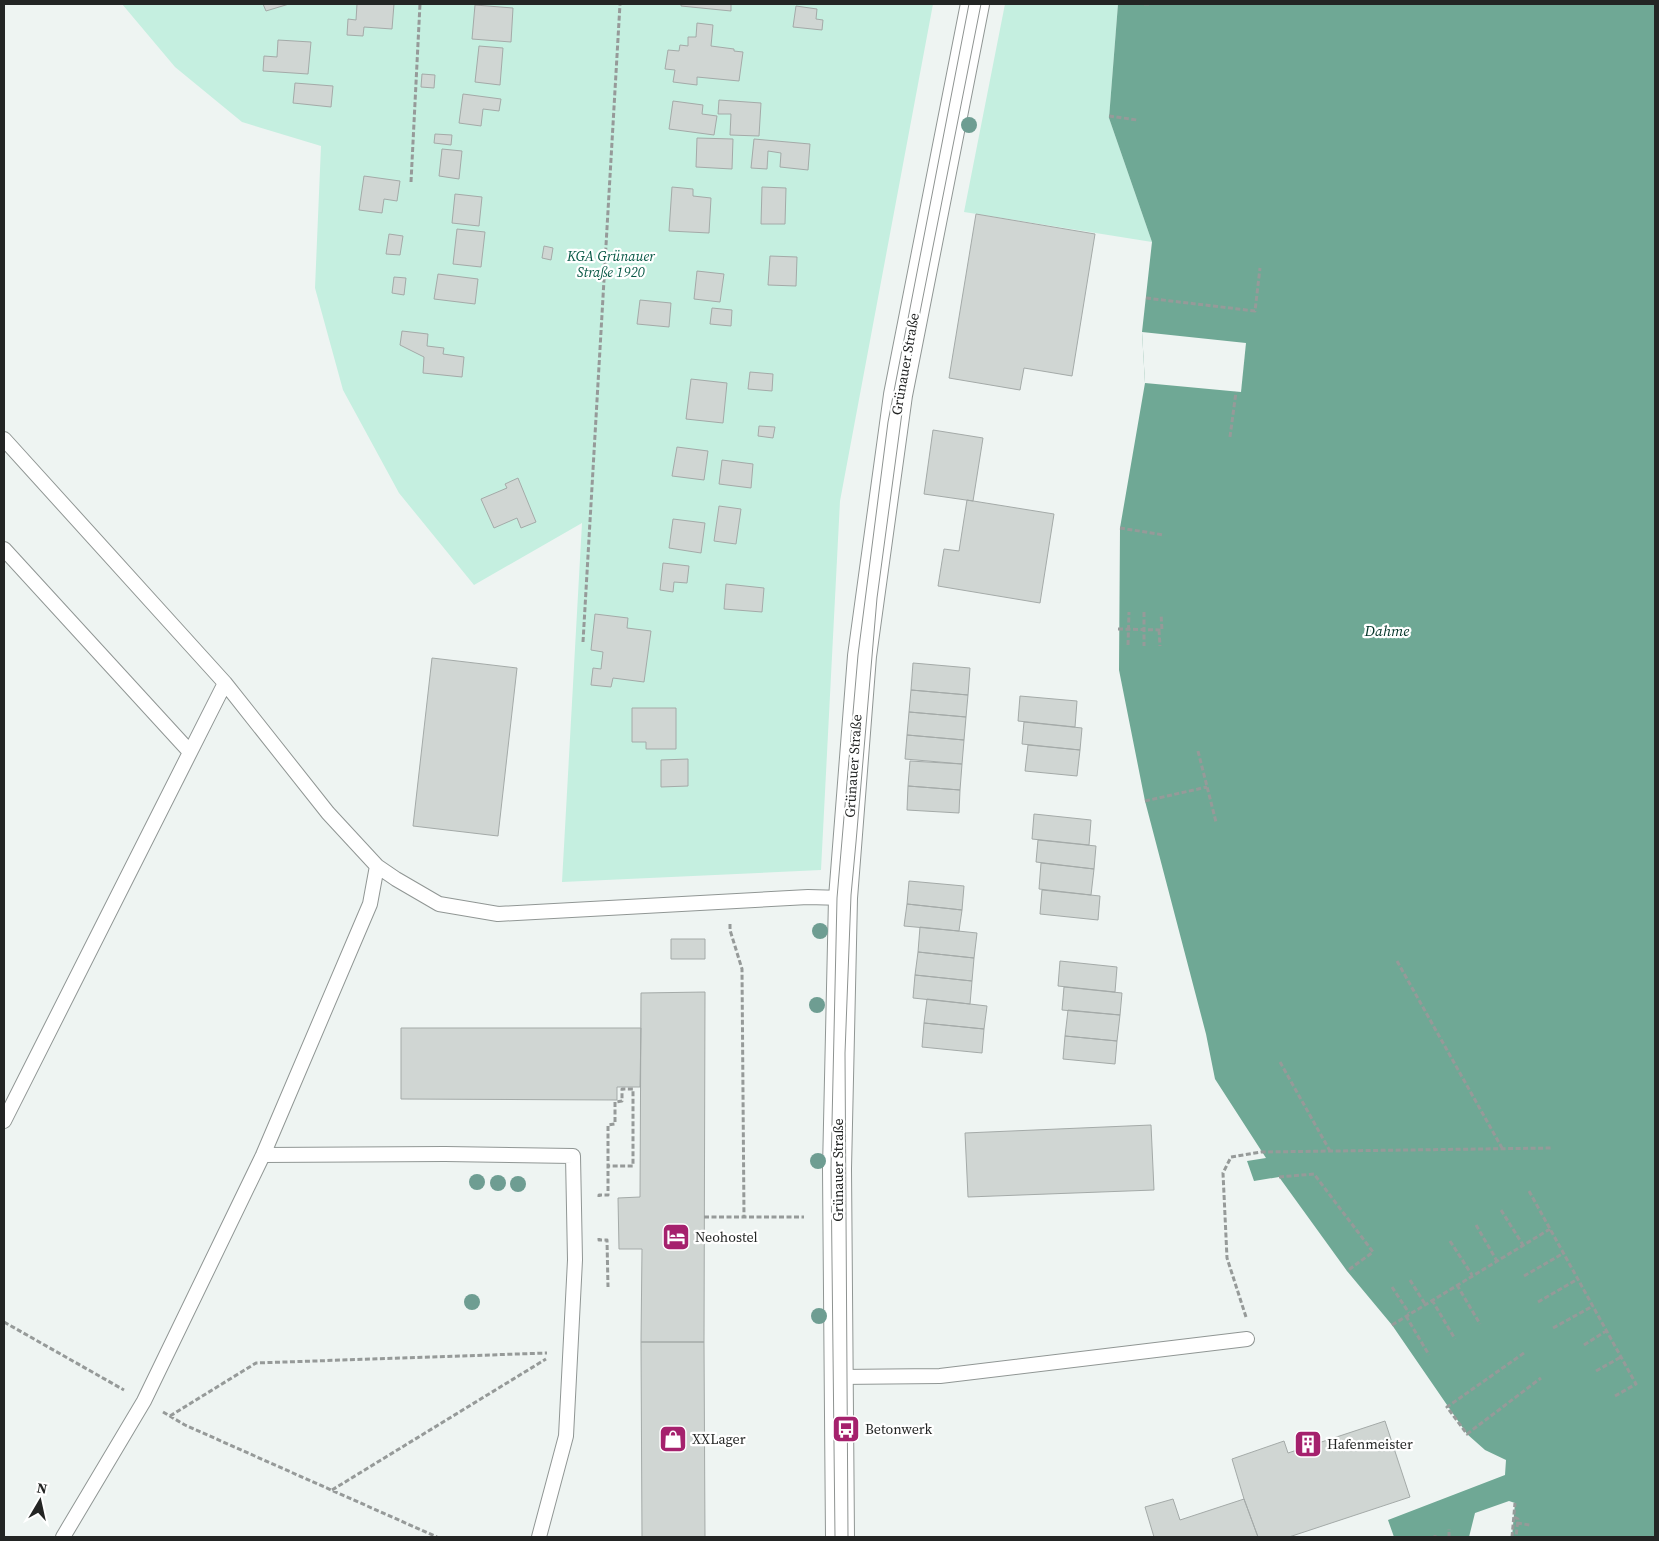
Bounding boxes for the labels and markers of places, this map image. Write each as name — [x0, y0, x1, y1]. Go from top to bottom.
hotel icon: Neohostel — [661, 1222, 691, 1252]
place label: Neohostel — [695, 1227, 758, 1247]
bus stop icon: Betonwerk — [831, 1414, 861, 1444]
place label: Betonwerk — [865, 1419, 933, 1439]
shop icon: XXLager — [658, 1424, 688, 1454]
place label: XXLager — [692, 1429, 746, 1449]
building icon: Hafenmeister — [1293, 1429, 1323, 1459]
place label: Hafenmeister — [1327, 1434, 1413, 1454]

